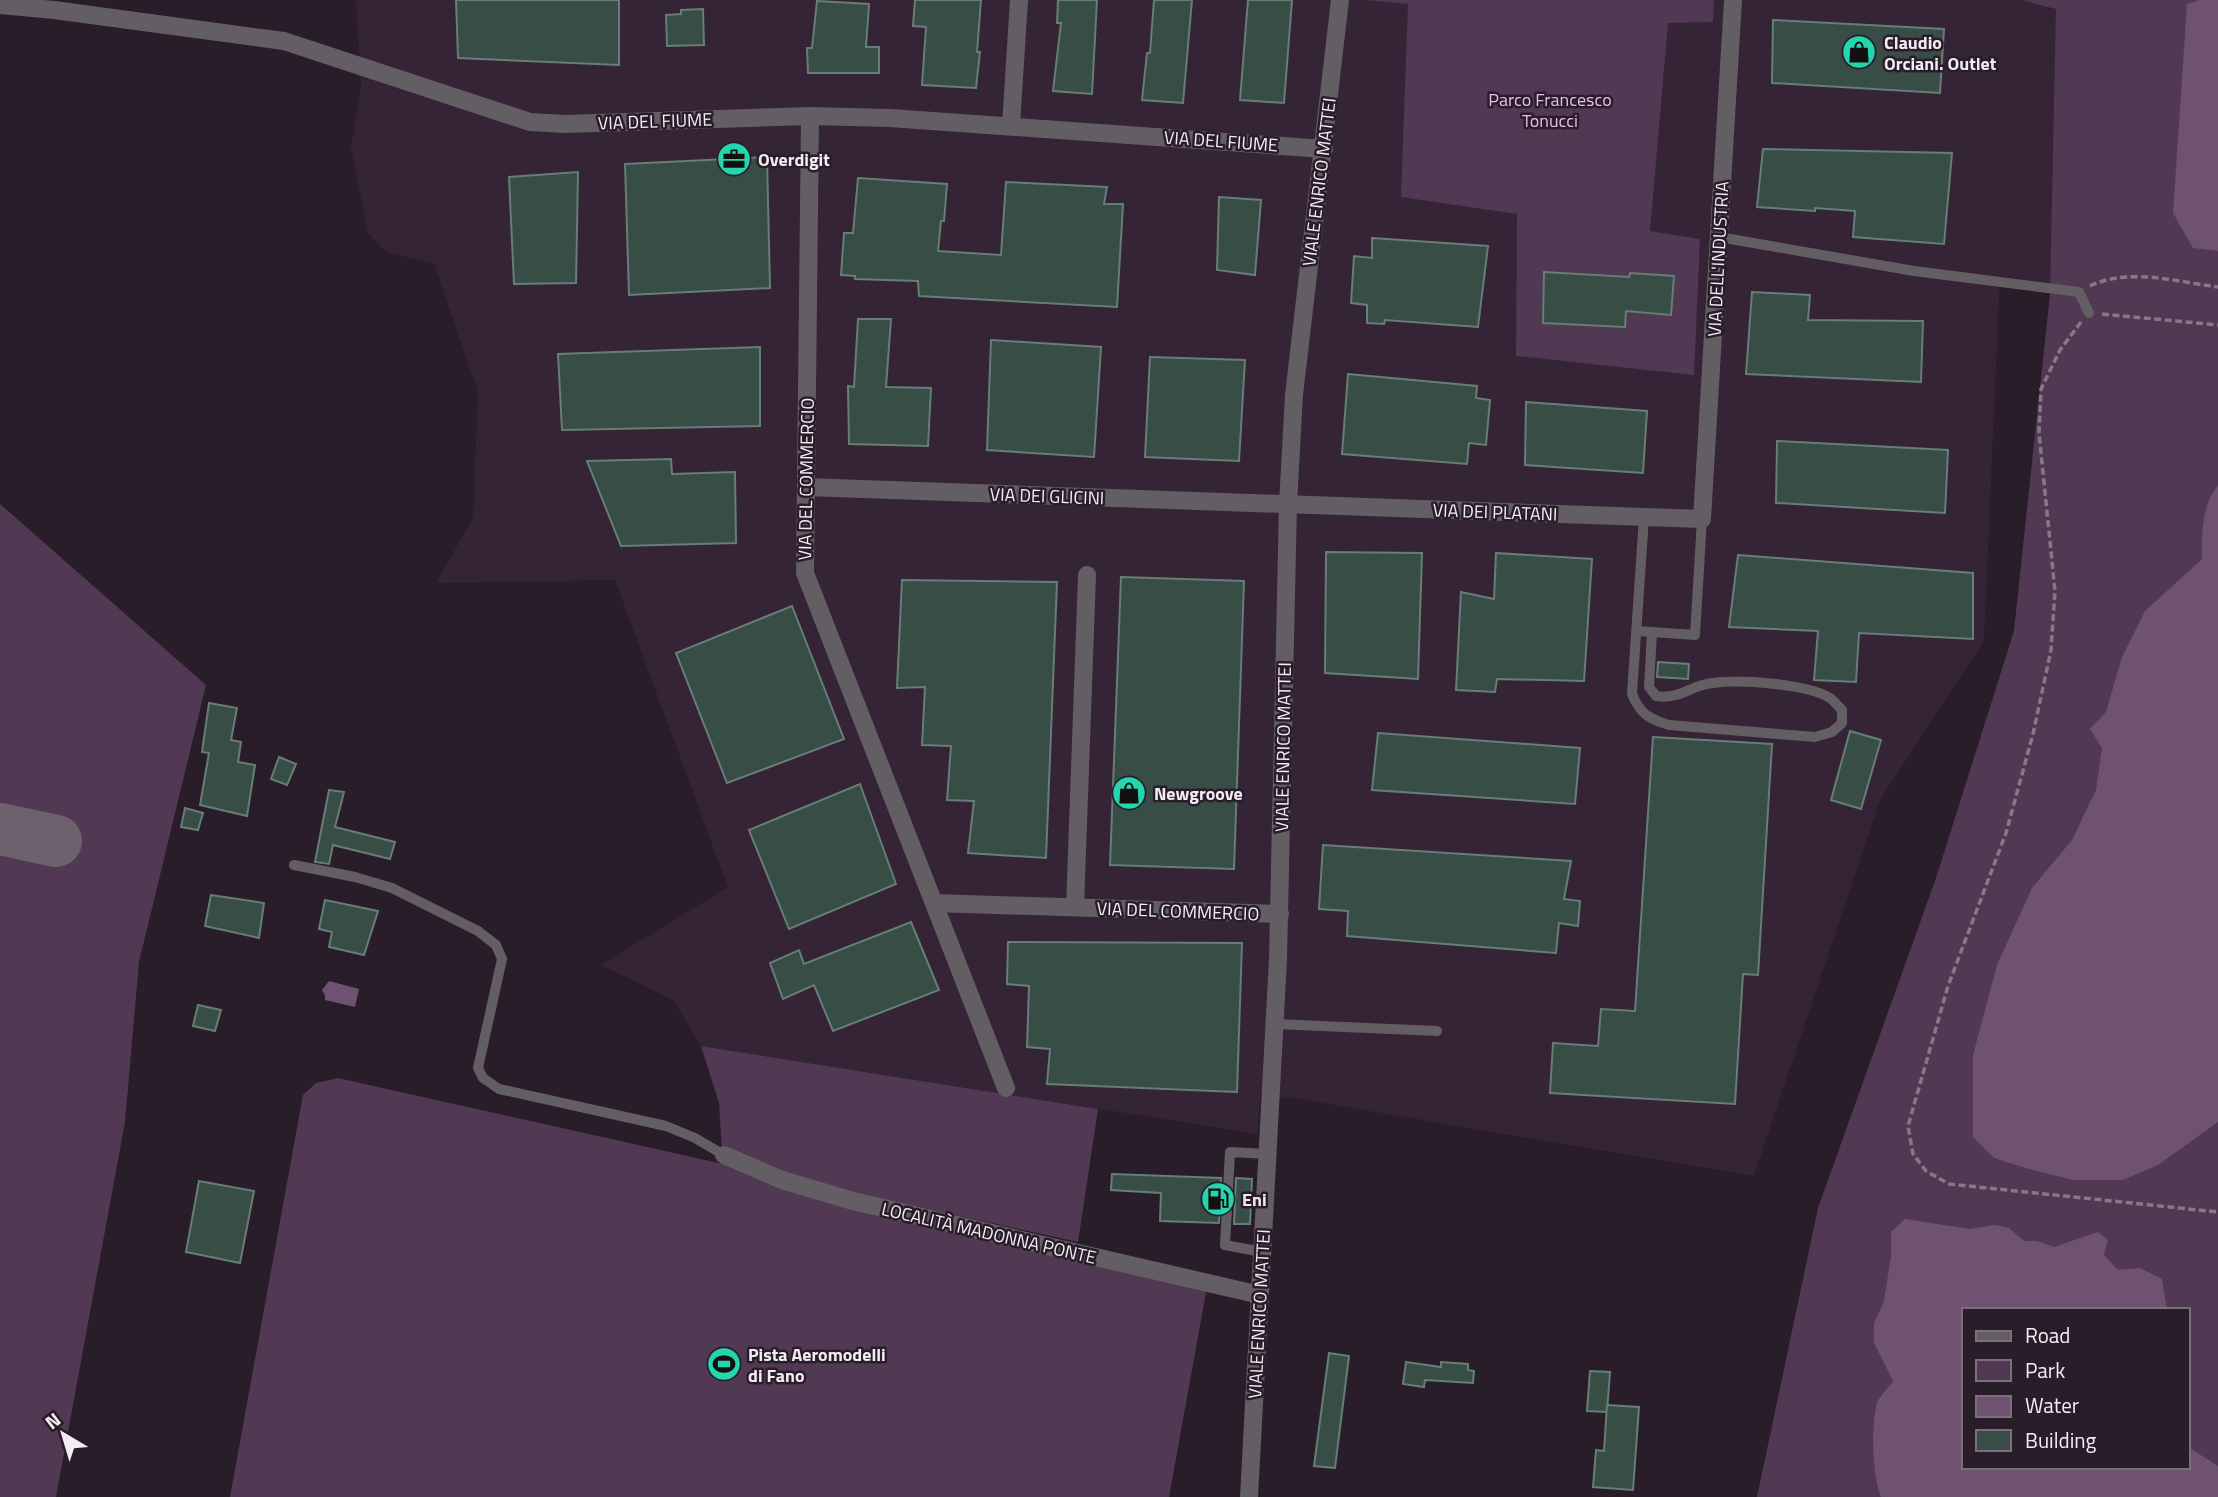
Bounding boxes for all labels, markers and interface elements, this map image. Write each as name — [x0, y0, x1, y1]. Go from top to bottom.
place label: Claudio Orciani. Outlet — [1884, 29, 1997, 77]
shop icon: Claudio Orciani. Outlet — [1840, 33, 1878, 71]
park label: Parco Francesco Tonucci — [1488, 86, 1612, 134]
street label: VIALE ENRICO MATTEI — [1295, 96, 1343, 268]
street label: VIA DEL FIUME — [597, 106, 713, 136]
street label: VIA DEL FIUME — [1163, 124, 1279, 158]
office icon: Overdigit — [715, 140, 753, 178]
place label: Overdigit — [758, 146, 830, 173]
street label: VIA DELL'INDUSTRIA — [1700, 180, 1736, 337]
street label: VIA DEL COMMERCIO — [791, 397, 821, 561]
street label: VIA DEI GLICINI — [989, 481, 1105, 511]
street label: VIA DEI PLATANI — [1432, 496, 1558, 528]
street label: VIALE ENRICO MATTEI — [1268, 662, 1298, 832]
shop icon: Newgroove — [1110, 774, 1148, 812]
place label: Newgroove — [1154, 780, 1243, 807]
street label: VIA DEL COMMERCIO — [1096, 895, 1260, 927]
fuel station icon: Eni — [1199, 1180, 1237, 1218]
place label: Eni — [1242, 1186, 1267, 1213]
street label: LOCALITÀ MADONNA PONTE — [879, 1195, 1099, 1271]
street label: VIALE ENRICO MATTEI — [1241, 1229, 1277, 1399]
legend — [1962, 1308, 2190, 1469]
text: Road — [2025, 1319, 2070, 1351]
place label: Pista Aeromodelli di Fano — [748, 1341, 886, 1389]
sports icon: Pista Aeromodelli di Fano — [705, 1345, 743, 1383]
text: Park — [2025, 1354, 2065, 1386]
text: Water — [2025, 1389, 2079, 1421]
north arrow — [28, 1399, 98, 1469]
text: N — [38, 1405, 66, 1436]
text: Building — [2025, 1424, 2097, 1456]

